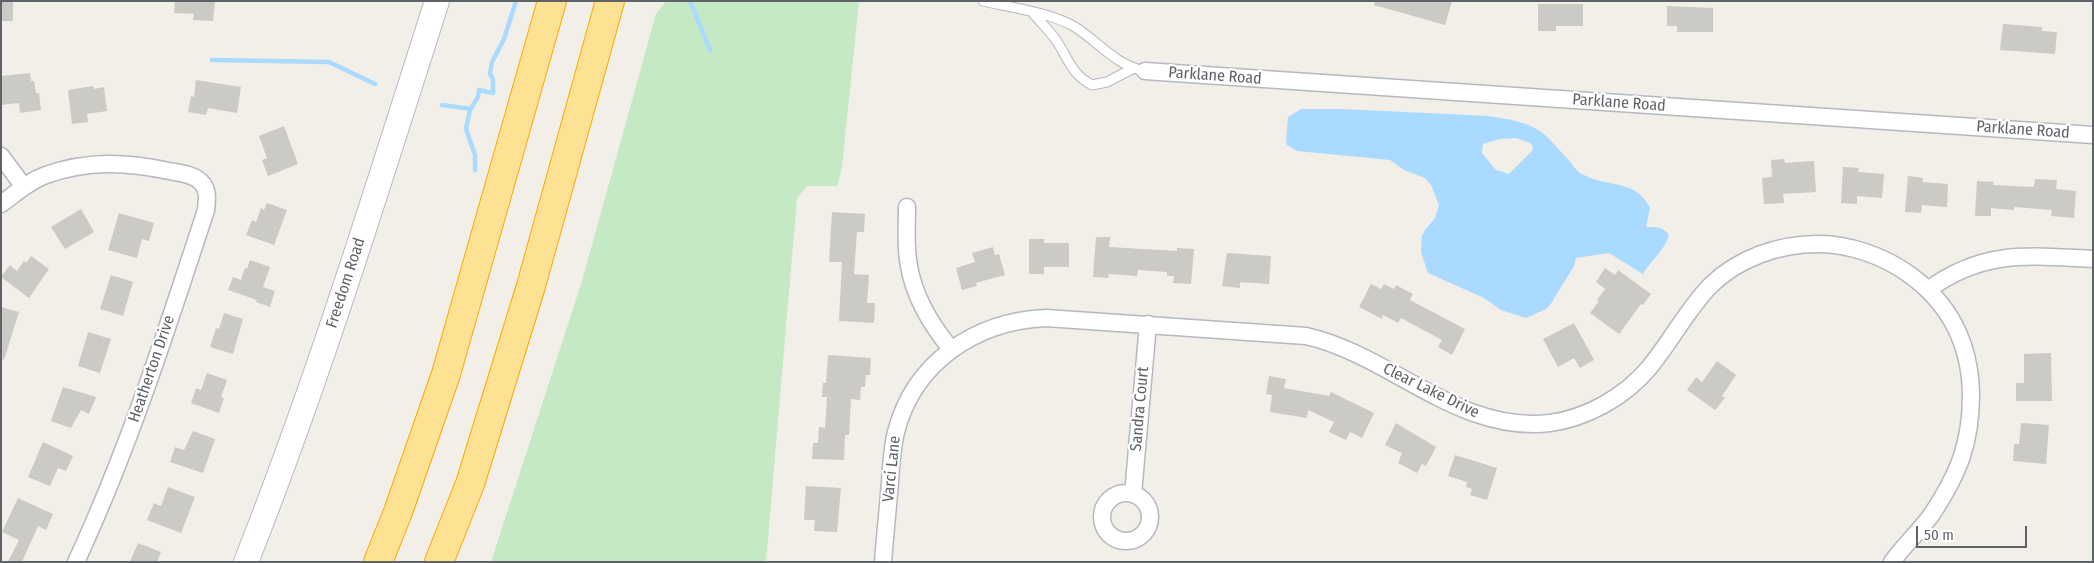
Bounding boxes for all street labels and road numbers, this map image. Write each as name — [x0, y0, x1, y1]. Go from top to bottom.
street label: Parklane Road — [1168, 63, 1262, 89]
street label: Parklane Road — [1572, 90, 1666, 116]
street label: Parklane Road — [1976, 117, 2070, 143]
street label: Freedom Road — [322, 236, 370, 330]
street label: Heatherton Drive — [125, 313, 179, 425]
street label: Clear Lake Drive — [1380, 359, 1482, 423]
street label: Sandra Court — [1127, 366, 1153, 452]
street label: Varci Lane — [879, 435, 905, 503]

